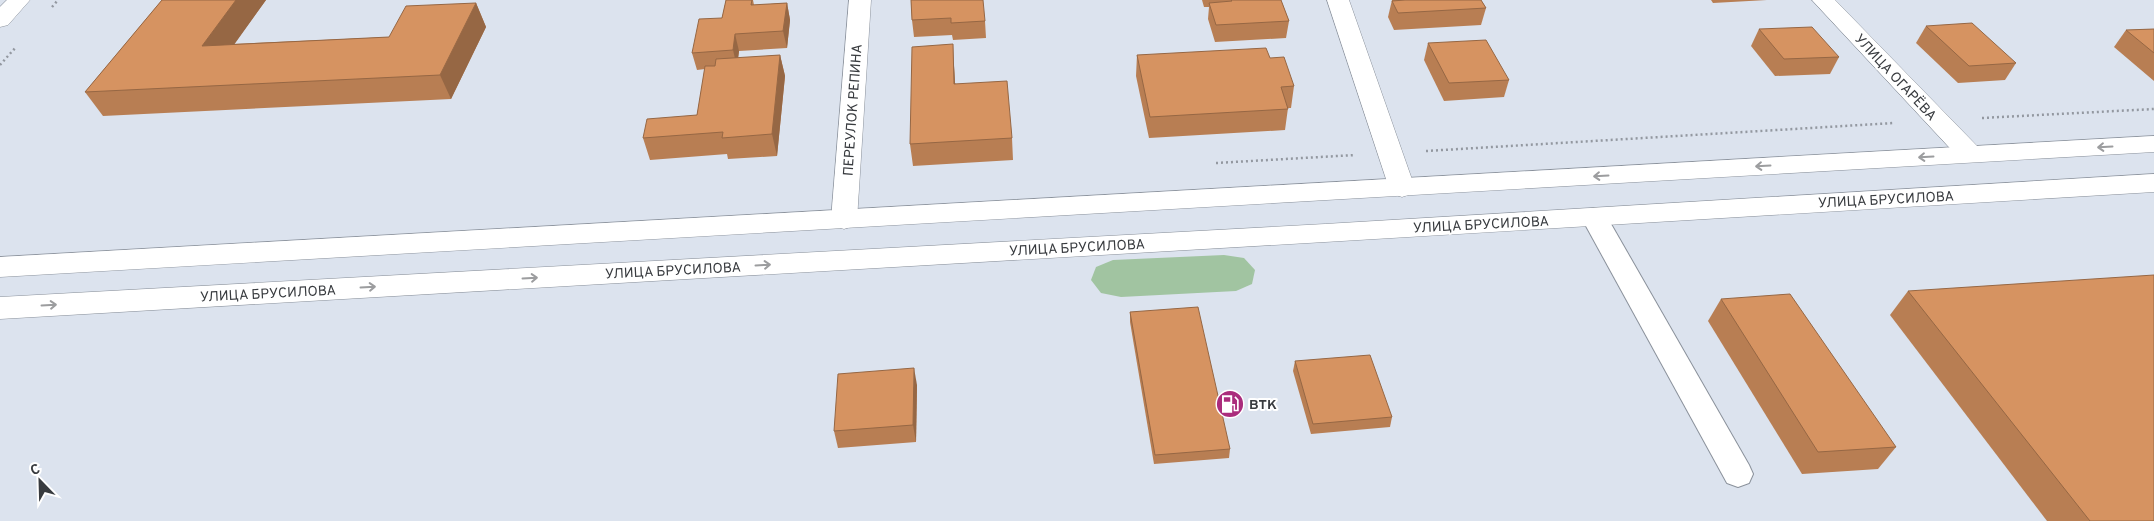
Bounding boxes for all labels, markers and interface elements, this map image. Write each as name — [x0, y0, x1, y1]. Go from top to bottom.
street label: УЛИЦА ОГАРЁВА — [1850, 30, 1940, 125]
street label: ПЕРЕУЛОК РЕПИНА — [840, 44, 867, 177]
one-way arrow — [2098, 142, 2114, 151]
one-way arrow — [1918, 152, 1934, 161]
one-way arrow — [1756, 162, 1772, 171]
one-way arrow — [1593, 172, 1609, 181]
street label: УЛИЦА БРУСИЛОВА — [1818, 188, 1954, 213]
street label: УЛИЦА БРУСИЛОВА — [1413, 213, 1549, 238]
street label: УЛИЦА БРУСИЛОВА — [1009, 236, 1145, 261]
street label: УЛИЦА БРУСИЛОВА — [605, 259, 741, 284]
one-way arrow — [754, 260, 770, 269]
one-way arrow — [522, 273, 538, 282]
street label: УЛИЦА БРУСИЛОВА — [200, 282, 336, 307]
one-way arrow — [360, 283, 376, 292]
one-way arrow — [40, 301, 56, 310]
fuel station icon: ВТК — [1215, 389, 1245, 419]
place label: ВТК — [1249, 397, 1277, 414]
north arrow — [15, 456, 65, 506]
text: С — [28, 461, 43, 480]

